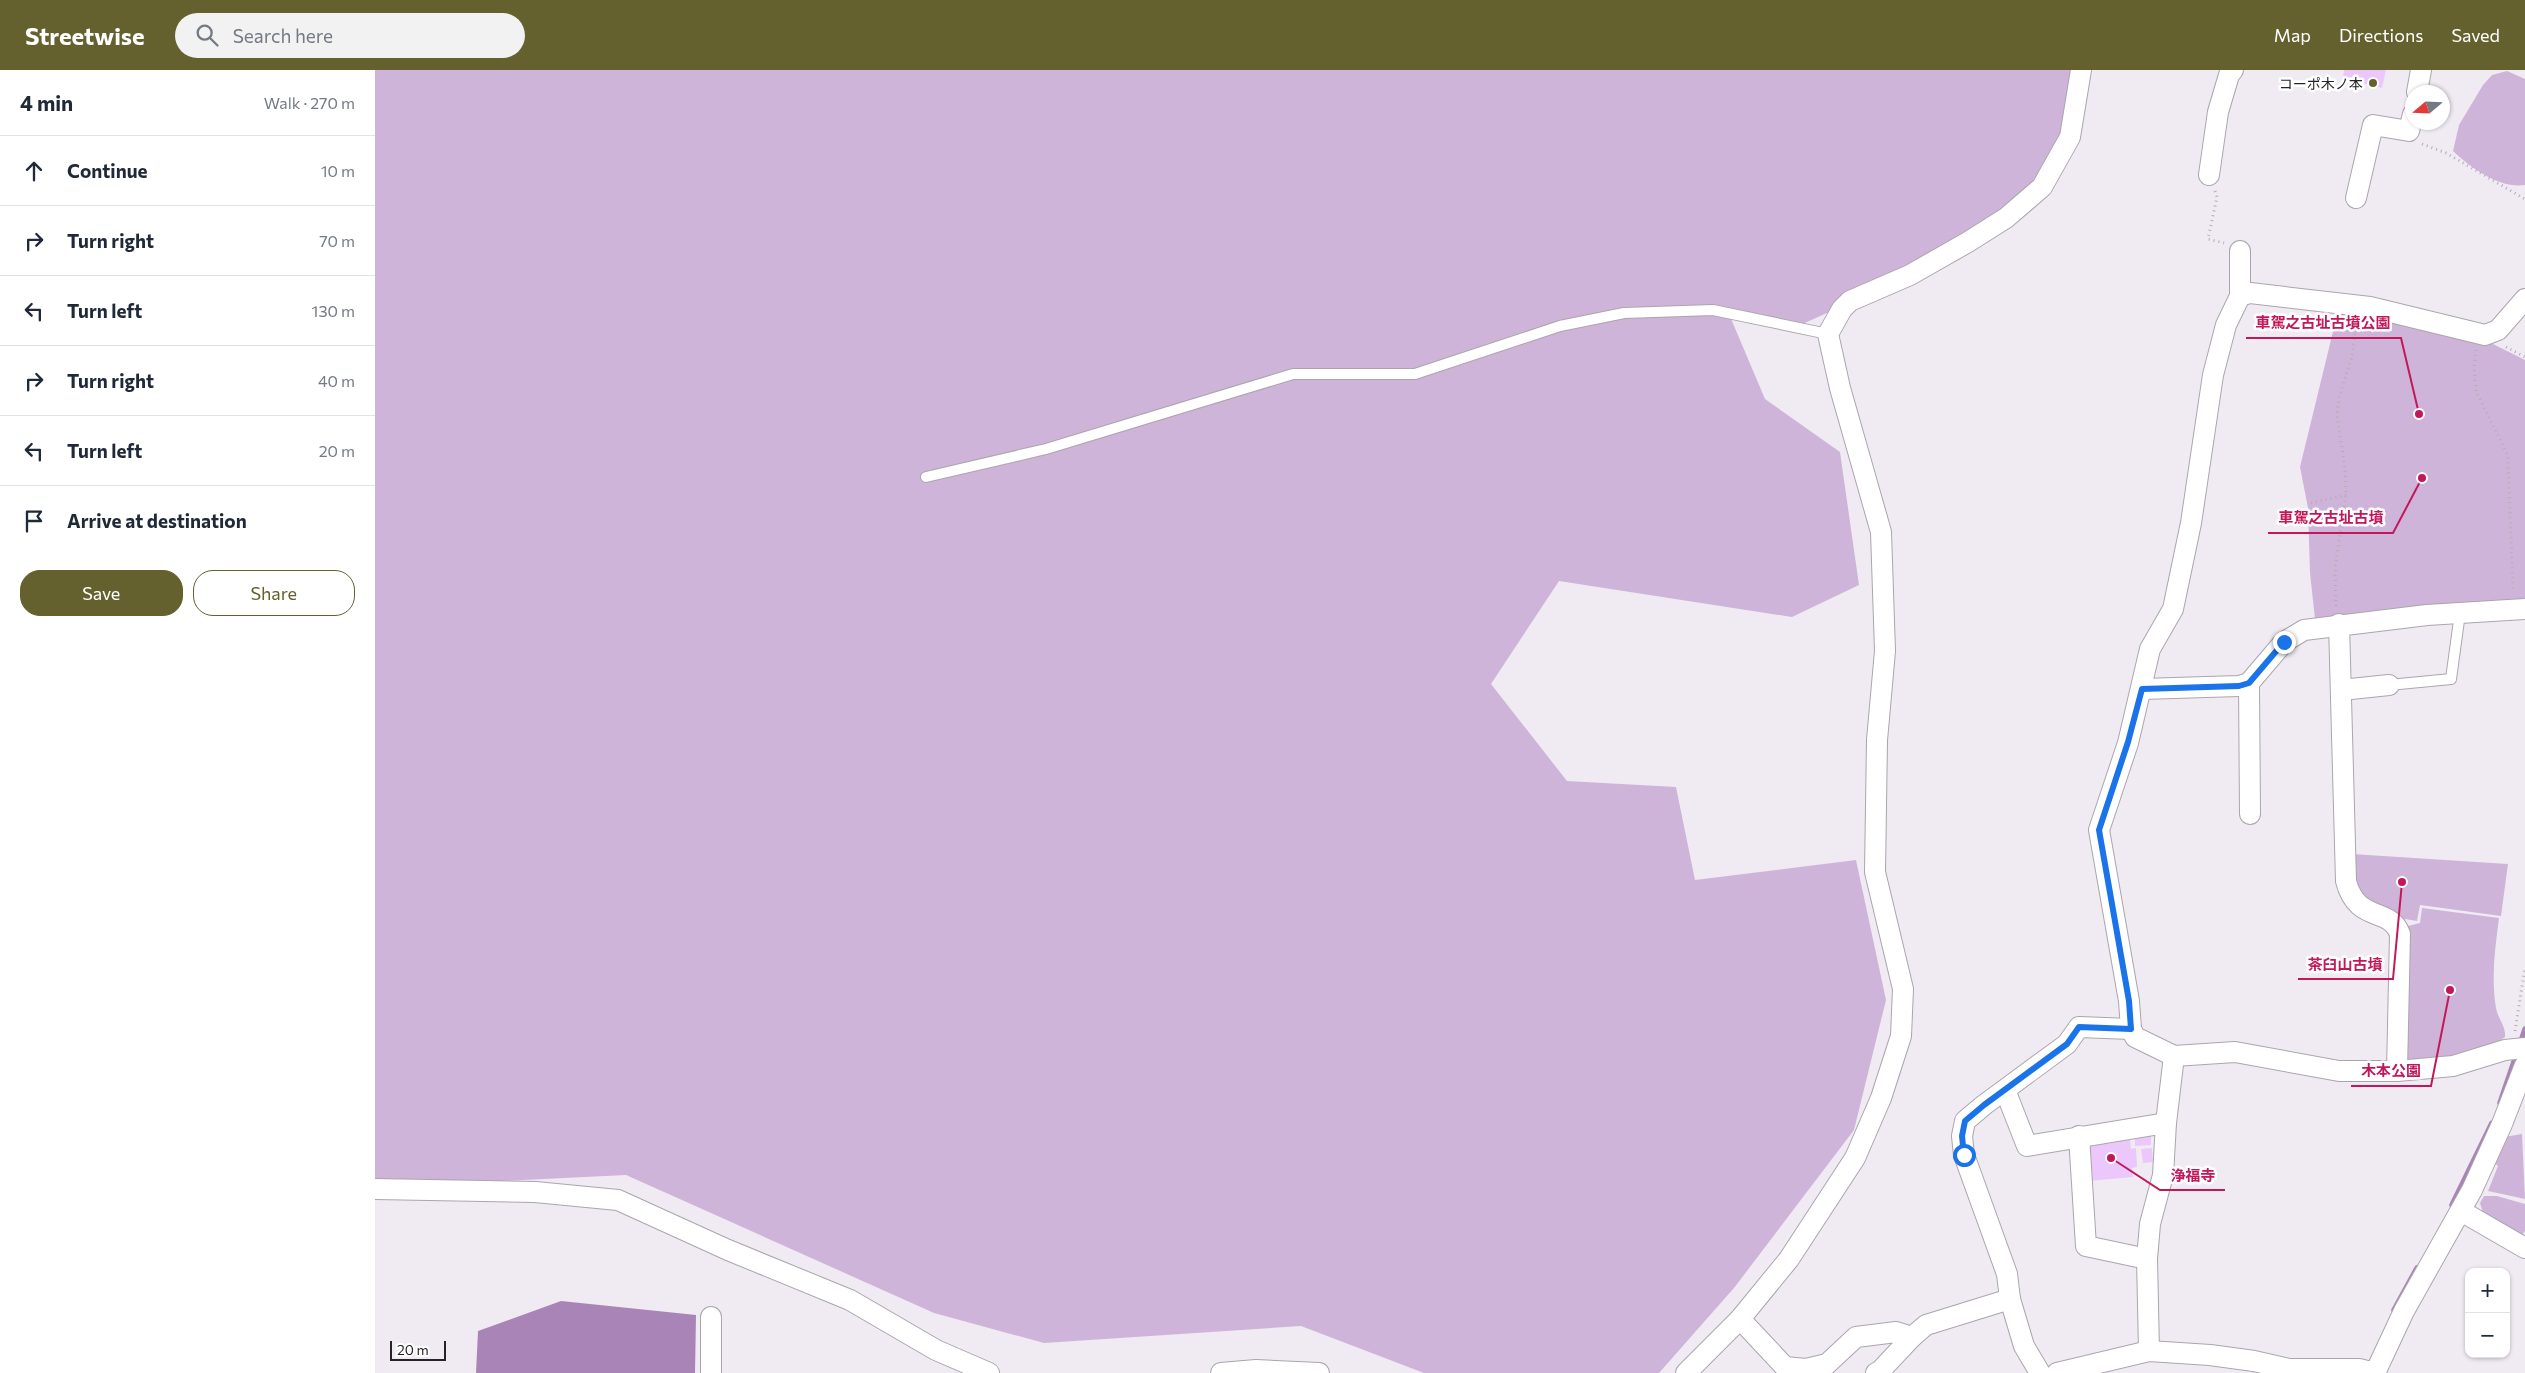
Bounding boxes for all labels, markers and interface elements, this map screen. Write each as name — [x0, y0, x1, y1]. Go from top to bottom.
search box — [175, 13, 525, 58]
text: Streetwise — [25, 21, 145, 50]
icon: search — [193, 21, 221, 49]
text: Search here — [233, 24, 333, 47]
text: Map — [2274, 24, 2311, 46]
text: Directions — [2339, 24, 2423, 46]
text: Saved — [2451, 24, 2500, 46]
place label: コーポ木ノ本 — [2279, 75, 2363, 92]
marker: コーポ木ノ本 — [2367, 77, 2379, 89]
north arrow — [2405, 85, 2450, 130]
text: 4 min — [20, 90, 73, 115]
text: Walk · 270 m — [264, 93, 355, 112]
icon: ahead — [20, 157, 48, 185]
text: Continue — [67, 159, 147, 182]
text: 10 m — [321, 161, 355, 180]
icon: right — [20, 227, 48, 255]
text: Turn right — [67, 229, 154, 252]
text: 70 m — [319, 231, 355, 250]
icon: left — [20, 297, 48, 325]
text: Turn left — [67, 299, 142, 322]
text: 130 m — [312, 301, 355, 320]
callout: 車駕之古址古墳公園 — [2246, 308, 2401, 338]
text: 車駕之古址古墳公園 — [2255, 313, 2391, 331]
icon: right — [20, 367, 48, 395]
text: Turn right — [67, 369, 154, 392]
text: 40 m — [318, 371, 355, 390]
icon: left — [20, 437, 48, 465]
text: Turn left — [67, 439, 142, 462]
text: 20 m — [319, 441, 355, 460]
callout: 車駕之古址古墳 — [2268, 503, 2393, 533]
icon: arrive — [20, 507, 48, 535]
text: 車駕之古址古墳 — [2278, 508, 2384, 526]
text: Arrive at destination — [67, 509, 247, 532]
button: Save — [20, 570, 183, 616]
button: Share — [193, 570, 355, 616]
route end — [2273, 631, 2296, 654]
callout: 茶臼山古墳 — [2298, 949, 2393, 979]
text: 茶臼山古墳 — [2307, 955, 2383, 973]
callout: 木本公園 — [2351, 1056, 2431, 1086]
text: 木本公園 — [2361, 1061, 2421, 1079]
route start — [1953, 1144, 1976, 1167]
callout: 浄福寺 — [2160, 1160, 2225, 1190]
text: 浄福寺 — [2170, 1166, 2216, 1184]
map controls — [2465, 1268, 2510, 1358]
button: + — [2465, 1268, 2510, 1313]
button: − — [2465, 1313, 2510, 1358]
scale bar — [390, 1338, 446, 1361]
text: 20 m — [397, 1341, 429, 1358]

